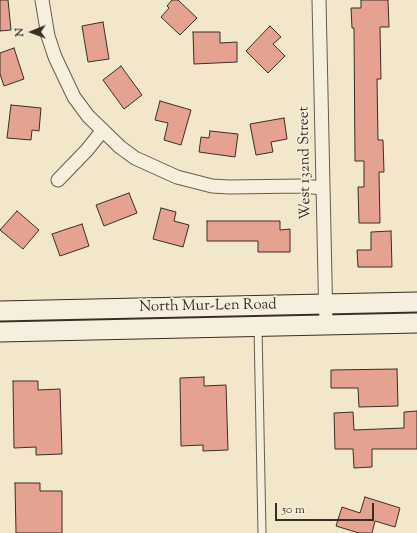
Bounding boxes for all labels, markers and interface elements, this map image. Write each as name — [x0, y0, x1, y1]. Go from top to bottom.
north arrow — [12, 12, 52, 52]
text: N — [12, 28, 28, 37]
street label: West 132nd Street — [296, 106, 316, 220]
street label: North Mur-Len Road — [139, 297, 277, 317]
scale bar — [277, 495, 376, 521]
text: 50 m — [282, 501, 305, 519]

